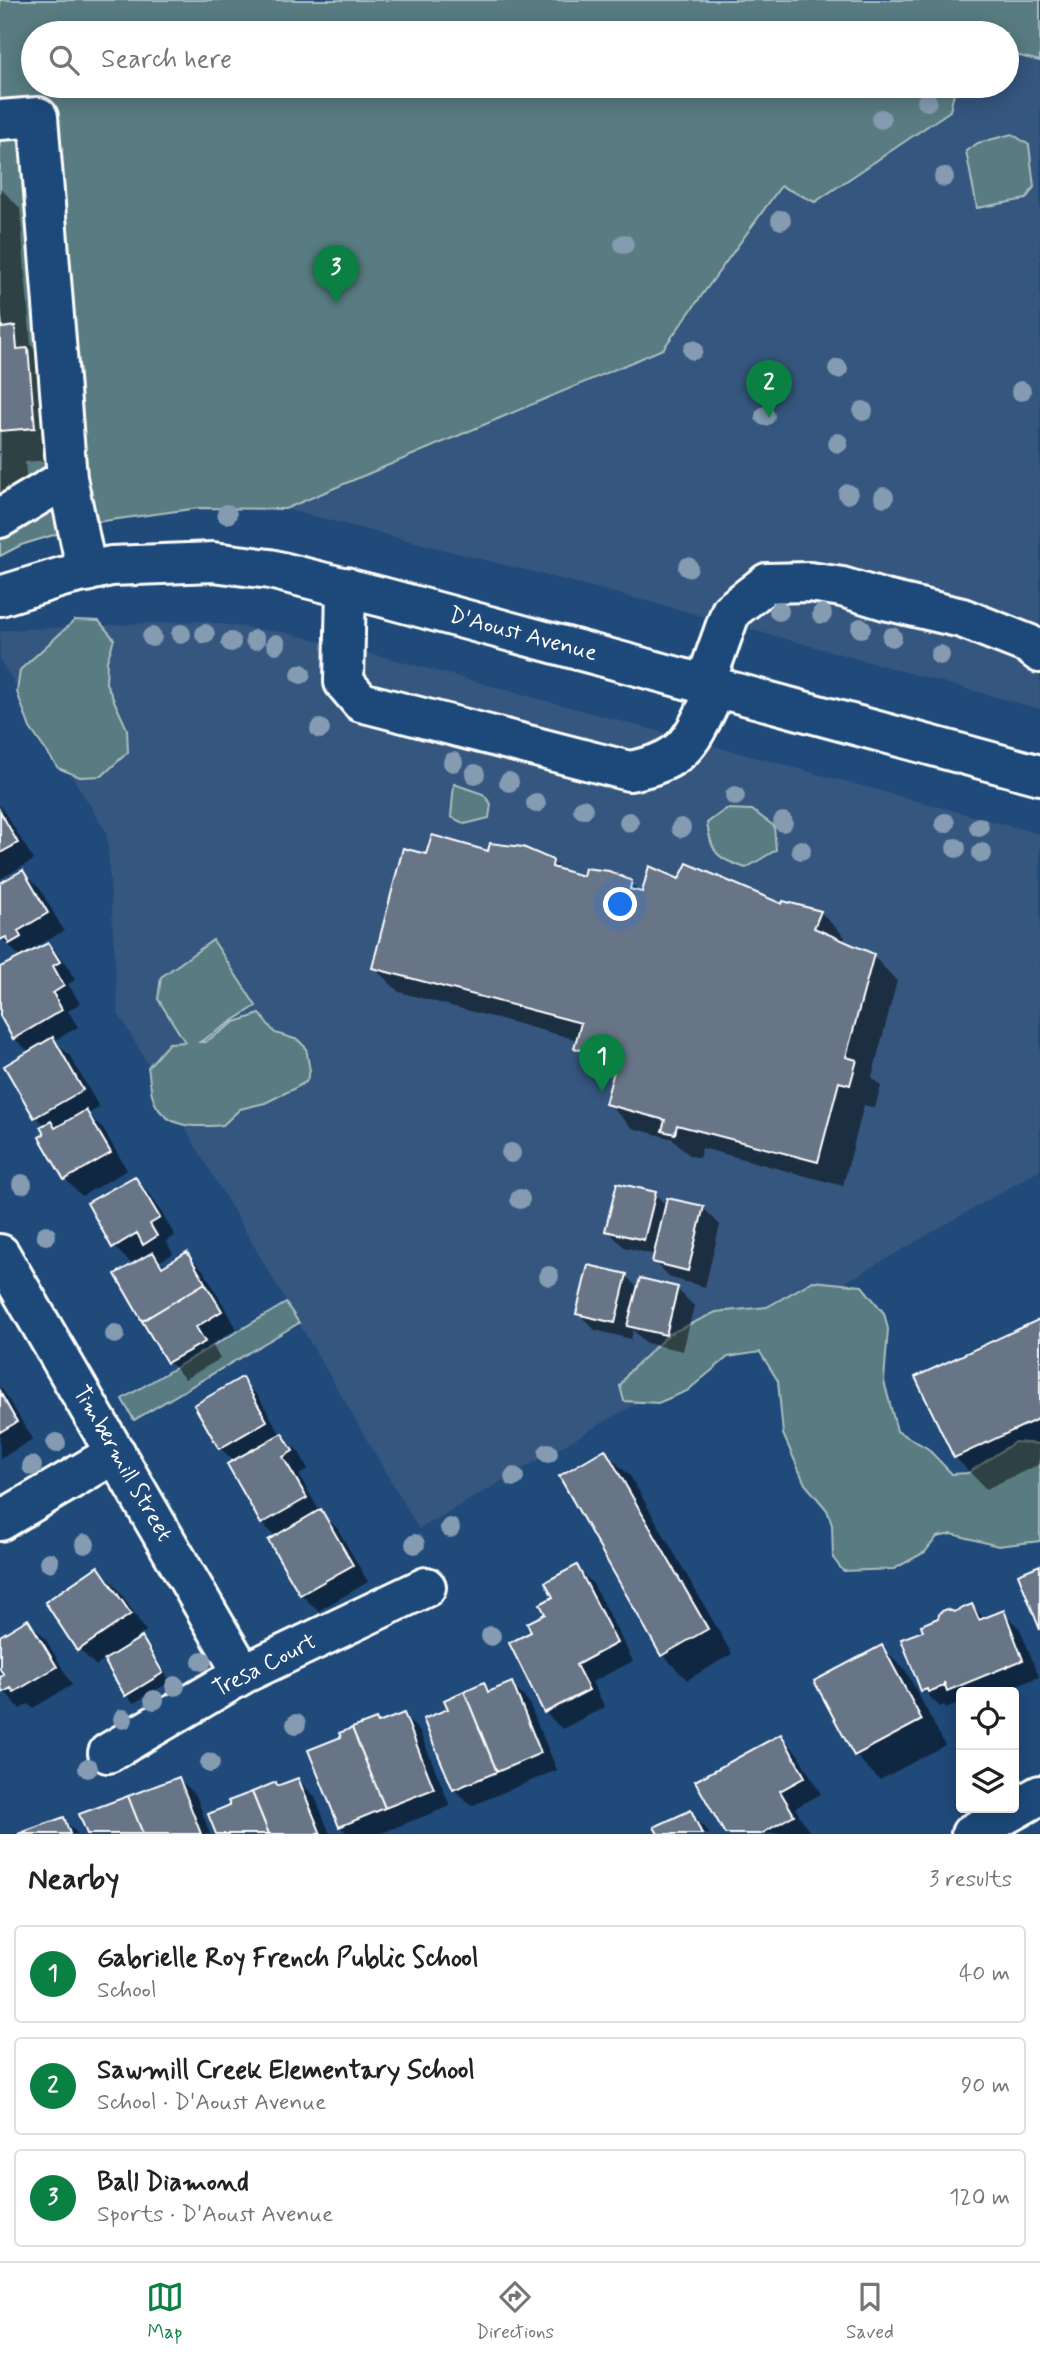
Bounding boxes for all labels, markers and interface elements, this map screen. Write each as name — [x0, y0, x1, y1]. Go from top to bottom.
search box — [21, 21, 1019, 98]
icon: search — [45, 41, 83, 79]
text: Search here — [101, 43, 232, 77]
pin: 3 — [313, 245, 359, 303]
pin: 2 — [746, 360, 792, 418]
street label: D'Aoust Avenue — [446, 601, 600, 669]
your location — [603, 887, 637, 921]
pin: 1 — [579, 1034, 625, 1092]
street label: Timbermill Street — [65, 1381, 179, 1547]
street label: Tresa Court — [208, 1627, 322, 1705]
map controls — [956, 1687, 1019, 1813]
button: locate — [956, 1687, 1019, 1750]
button: layers — [956, 1750, 1019, 1813]
text: Nearby — [28, 1860, 119, 1899]
text: 3 results — [929, 1865, 1012, 1895]
text: Gabrielle Roy French Public School — [97, 1942, 478, 1976]
text: 1 — [48, 1959, 58, 1989]
text: 40 m — [959, 1959, 1010, 1989]
text: School — [97, 1976, 157, 2006]
text: Sawmill Creek Elementary School — [97, 2054, 475, 2088]
text: 2 — [47, 2071, 59, 2101]
text: 90 m — [961, 2071, 1010, 2101]
text: School · D'Aoust Avenue — [97, 2088, 326, 2118]
text: Ball Diamond — [97, 2166, 249, 2200]
text: 3 — [48, 2183, 58, 2213]
text: 120 m — [949, 2183, 1010, 2213]
text: Sports · D'Aoust Avenue — [97, 2200, 333, 2230]
tab: Map — [146, 2278, 184, 2345]
tab: Directions — [476, 2278, 554, 2345]
tab: Saved — [846, 2278, 894, 2345]

